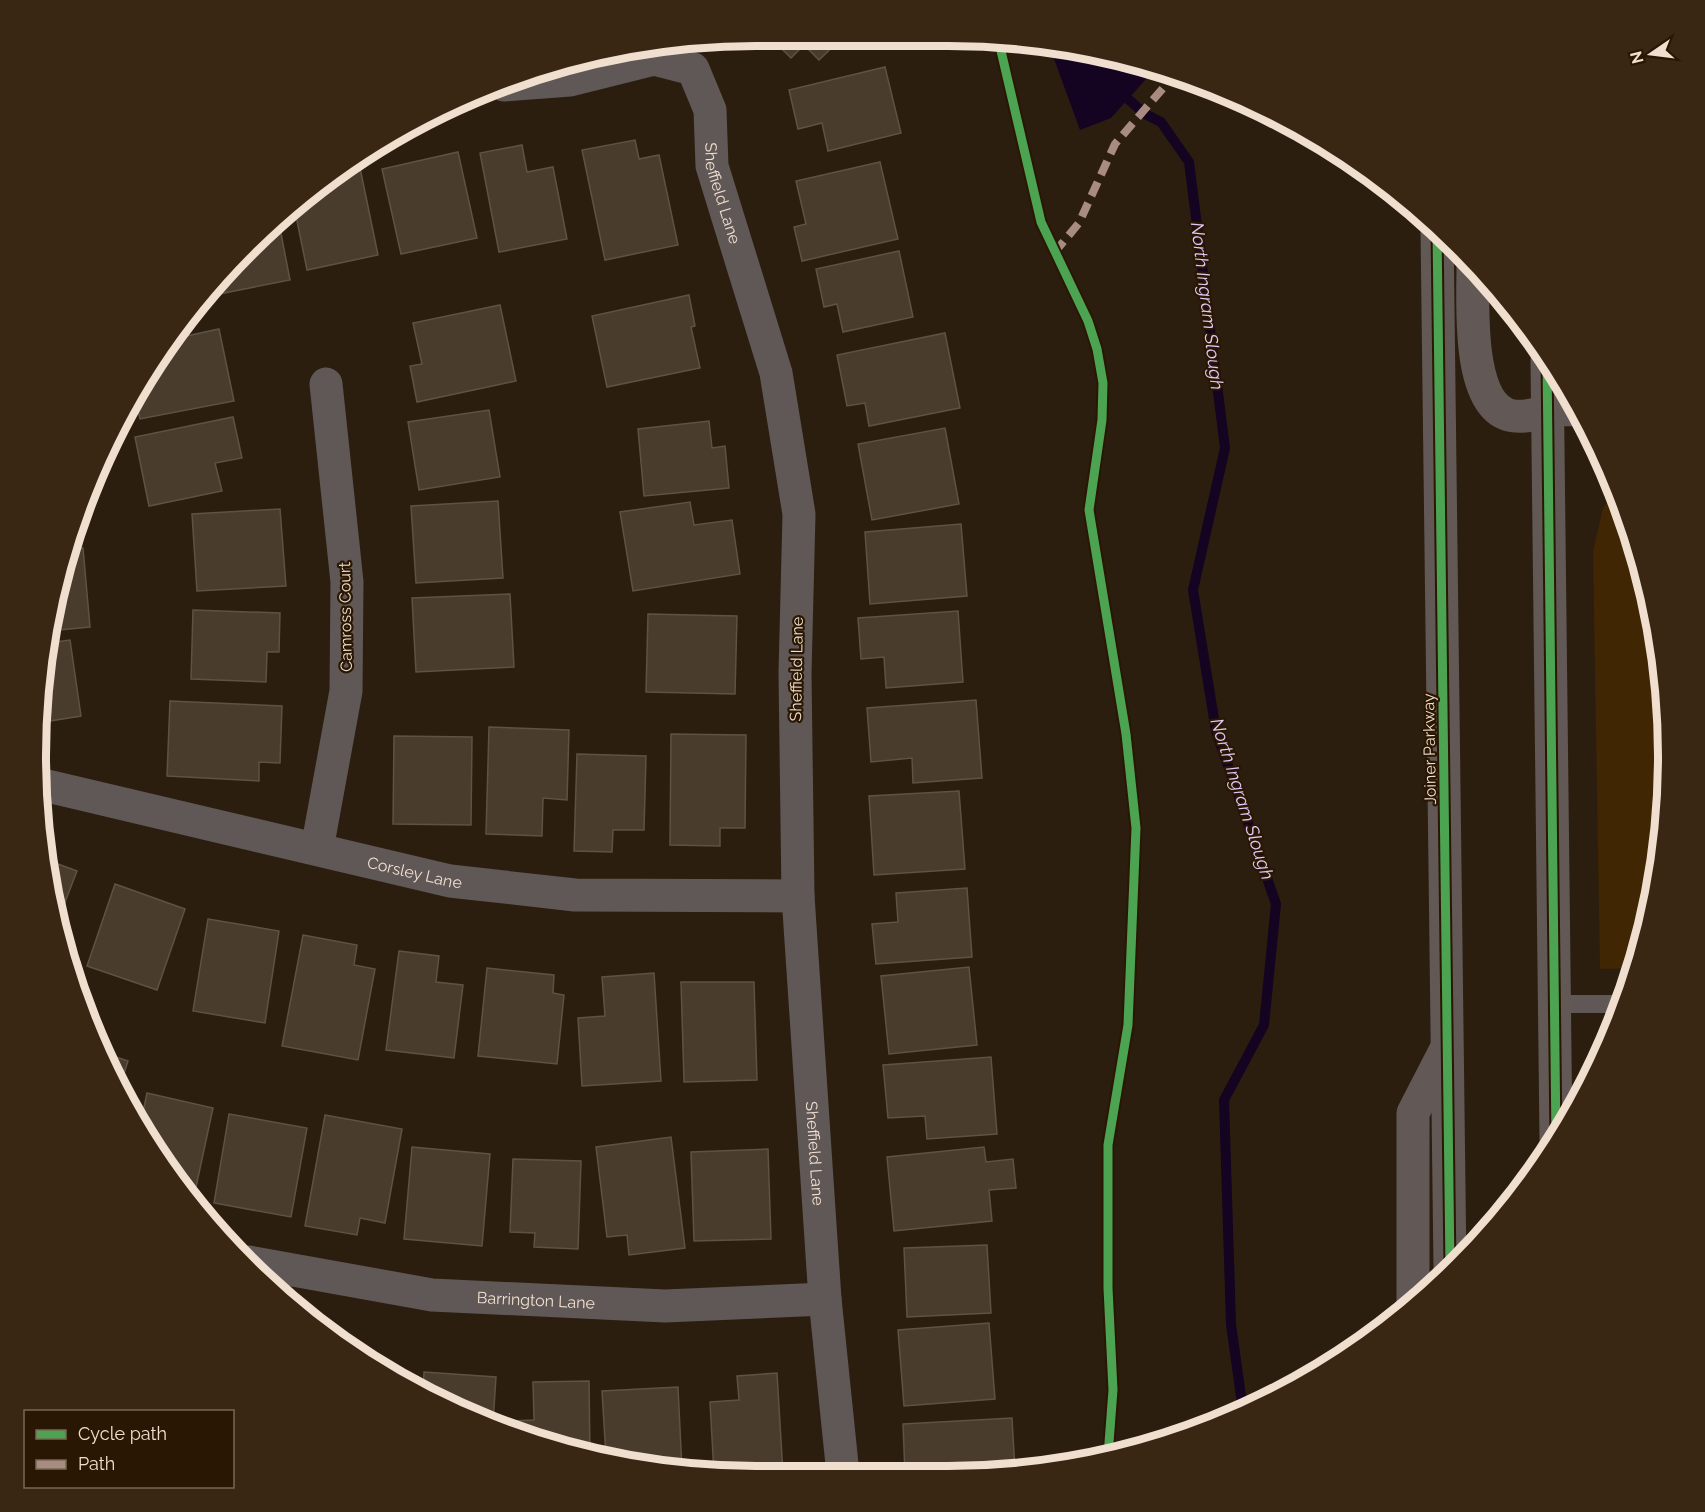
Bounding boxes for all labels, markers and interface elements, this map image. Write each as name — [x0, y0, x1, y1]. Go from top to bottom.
north arrow — [1621, 24, 1681, 84]
text: N — [1626, 49, 1648, 66]
street label: Sheffield Lane — [701, 142, 744, 246]
water label: North Ingram Slough — [1187, 221, 1228, 391]
street label: Camross Court — [335, 561, 356, 672]
street label: Sheffield Lane — [786, 617, 807, 721]
street label: Joiner Parkway — [1419, 693, 1440, 805]
water label: North Ingram Slough — [1206, 715, 1279, 882]
street label: Corsley Lane — [365, 853, 463, 892]
street label: Sheffield Lane — [802, 1101, 828, 1206]
street label: Barrington Lane — [476, 1288, 595, 1313]
legend — [24, 1410, 234, 1488]
text: Cycle path — [78, 1423, 167, 1444]
text: Path — [78, 1453, 115, 1474]

